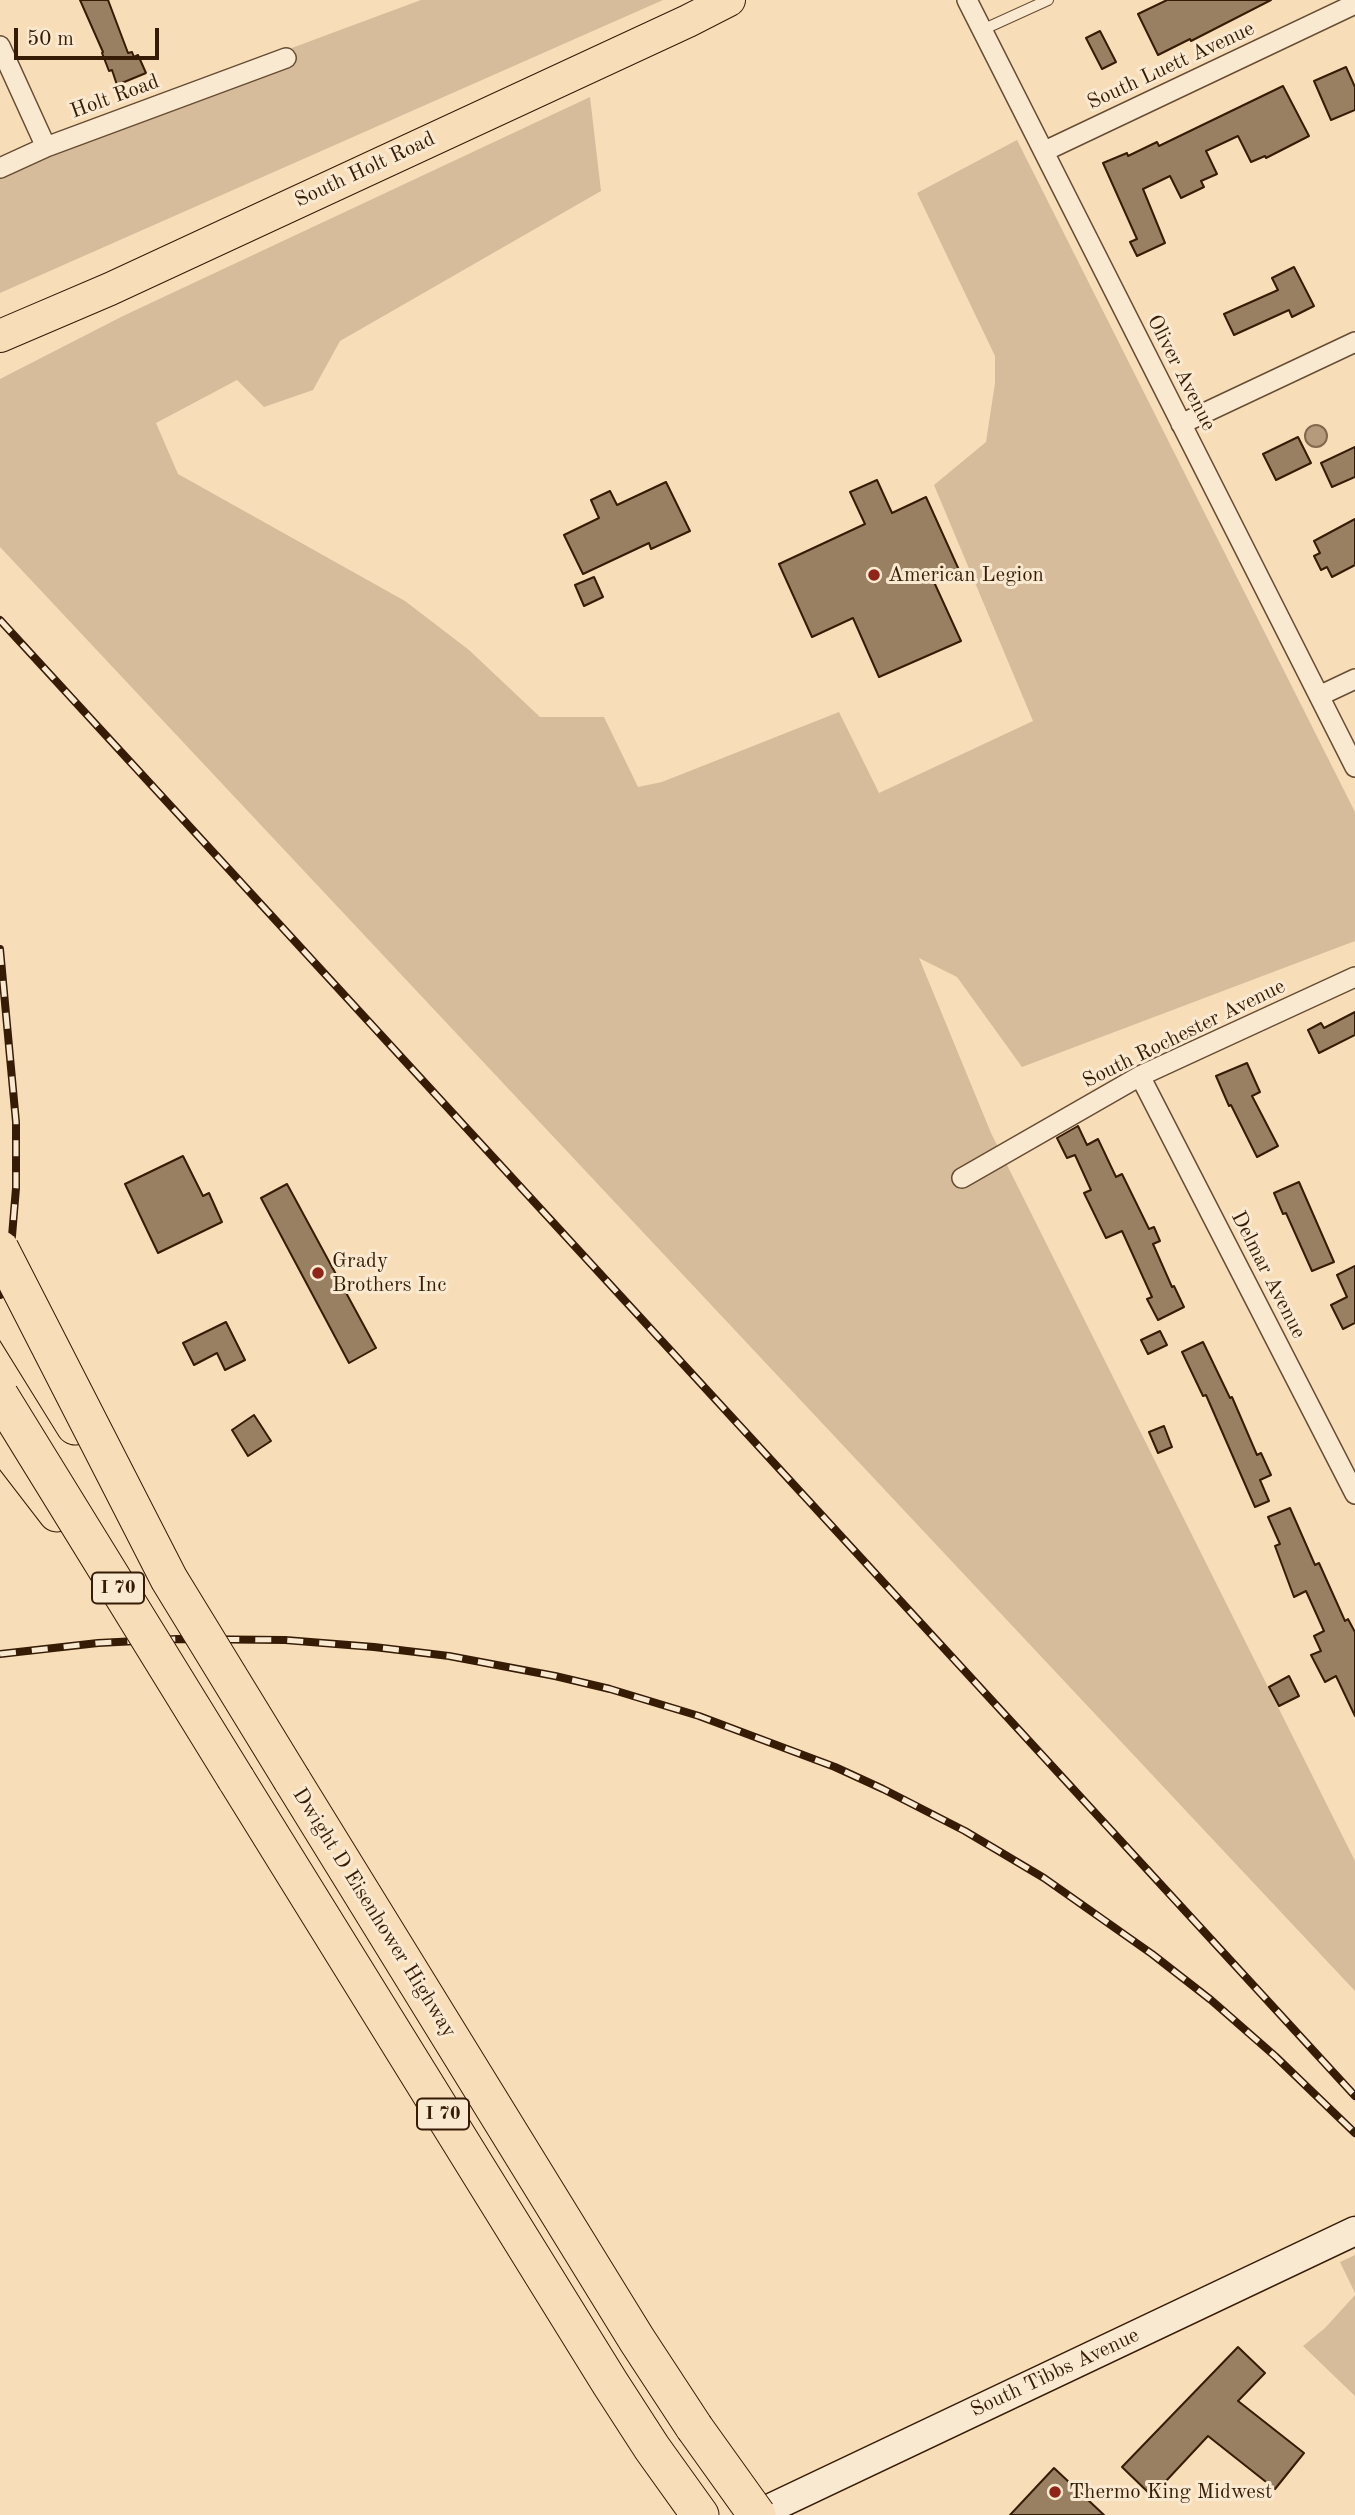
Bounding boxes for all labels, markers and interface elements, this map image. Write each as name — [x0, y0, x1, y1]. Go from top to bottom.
scale bar — [18, 14, 163, 58]
street label: South Luett Avenue — [1083, 16, 1259, 116]
text: 50 m — [27, 29, 74, 50]
street label: Holt Road — [67, 69, 163, 125]
street label: South Holt Road — [291, 126, 439, 214]
street label: Oliver Avenue — [1141, 311, 1221, 435]
place label: American Legion — [888, 562, 1044, 588]
marker: American Legion — [866, 567, 882, 583]
street label: South Rochester Avenue — [1079, 974, 1289, 1094]
street label: Delmar Avenue — [1225, 1207, 1311, 1343]
place label: Grady Brothers Inc — [332, 1248, 446, 1298]
marker: Grady Brothers Inc — [310, 1265, 326, 1281]
road number: I 70 — [92, 1572, 144, 1604]
street label: Dwight D Eisenhower Highway — [287, 1784, 461, 2042]
road number: I 70 — [417, 2098, 469, 2130]
street label: South Tibbs Avenue — [967, 2323, 1143, 2423]
place label: Thermo King Midwest — [1069, 2479, 1272, 2505]
marker: Thermo King Midwest — [1047, 2484, 1063, 2500]

